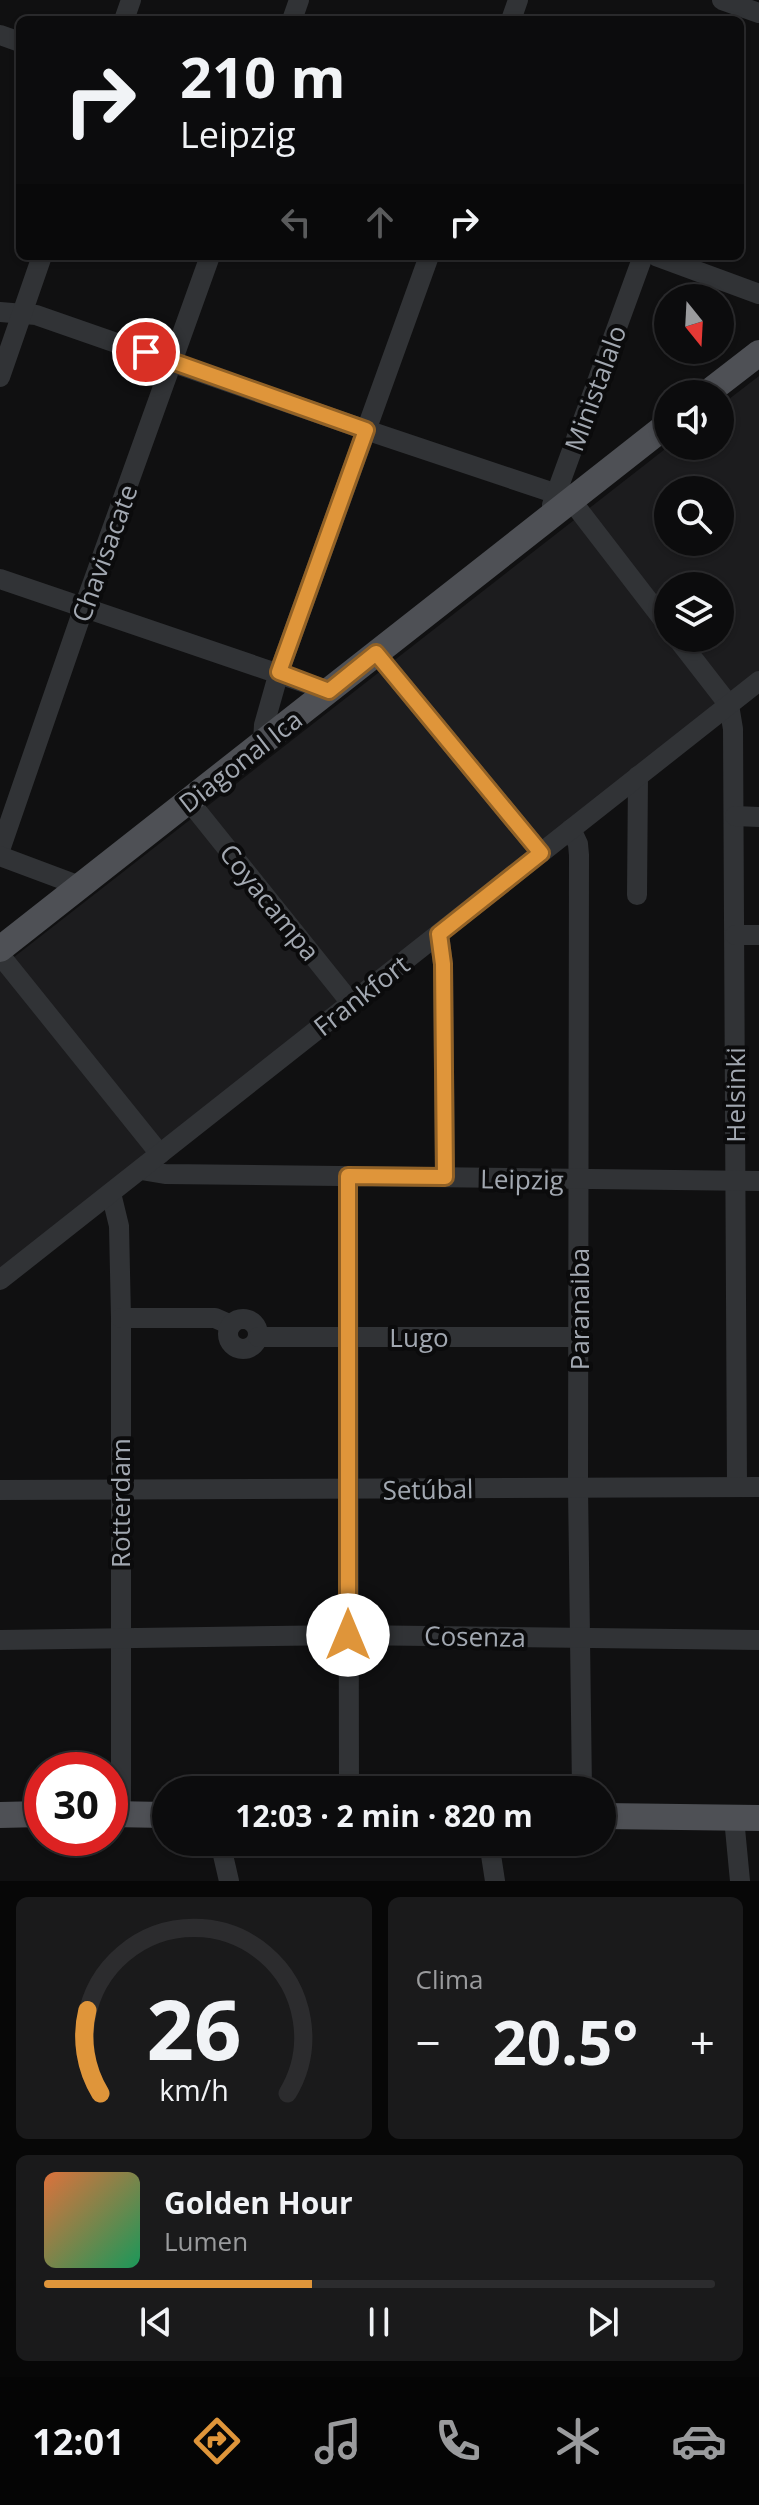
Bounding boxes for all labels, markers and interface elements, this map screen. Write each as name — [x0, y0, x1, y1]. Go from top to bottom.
text: 210 m — [180, 38, 346, 114]
icon: right — [48, 48, 152, 152]
text: Leipzig — [180, 110, 296, 159]
icon: left — [274, 200, 318, 244]
icon: ahead — [358, 200, 402, 244]
icon: right — [442, 200, 486, 244]
north arrow — [654, 284, 734, 364]
map controls — [654, 284, 734, 652]
pin — [112, 318, 180, 386]
street label: Ministalalo — [556, 320, 634, 456]
icon: arrive — [124, 330, 168, 374]
button: sound — [654, 380, 734, 460]
button: search — [654, 476, 734, 556]
street label: Chavisacate — [62, 479, 146, 627]
button: layers — [654, 572, 734, 652]
street label: Diagonal Ica — [171, 701, 309, 821]
street label: Coyacampa — [212, 836, 328, 968]
street label: Frankfort — [306, 946, 416, 1044]
street label: Helsinki — [717, 1047, 753, 1143]
street label: Leipzig — [480, 1160, 564, 1198]
street label: Paranaiba — [561, 1248, 597, 1370]
street label: Lugo — [389, 1319, 449, 1355]
street label: Rotterdam — [102, 1438, 138, 1568]
street label: Setúbal — [382, 1470, 474, 1508]
position arrow — [306, 1593, 390, 1677]
street label: Cosenza — [424, 1617, 526, 1655]
speed limit sign: 30 — [24, 1752, 128, 1856]
text: 12:03 · 2 min · 820 m — [235, 1795, 533, 1836]
text: Clima — [416, 1961, 484, 1997]
text: 26 — [146, 1971, 241, 2084]
text: 20.5° — [492, 2001, 638, 2083]
text: − — [416, 2012, 441, 2072]
text: + — [690, 2012, 715, 2072]
text: km/h — [159, 2070, 228, 2109]
text: Golden Hour — [164, 2182, 353, 2223]
text: Lumen — [164, 2223, 248, 2259]
icon: previous — [134, 2300, 178, 2344]
icon: pause — [357, 2300, 401, 2344]
icon: next — [581, 2300, 625, 2344]
icon: directions — [189, 2413, 245, 2469]
icon: music — [310, 2413, 366, 2469]
icon: phone — [430, 2413, 486, 2469]
icon: climate — [550, 2413, 606, 2469]
icon: car — [671, 2413, 727, 2469]
text: 12:01 — [32, 2417, 125, 2466]

